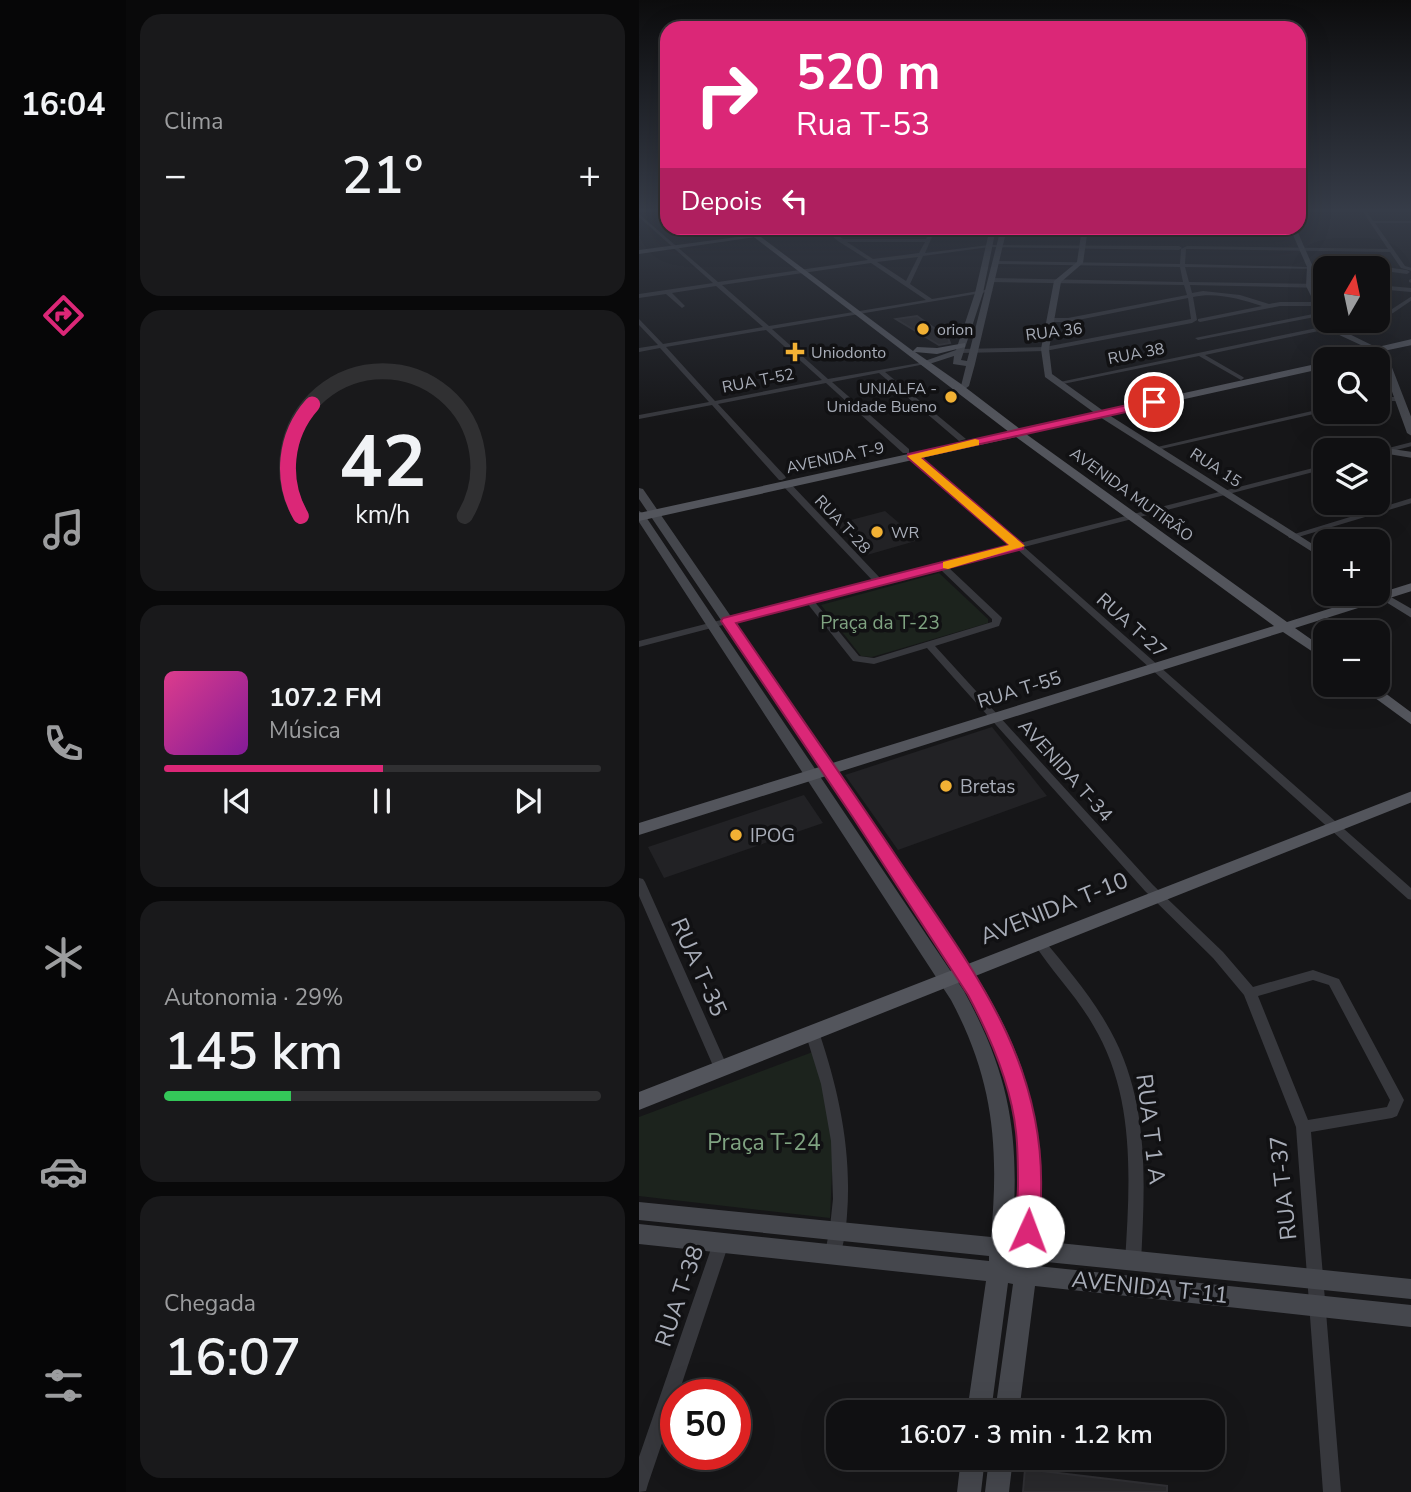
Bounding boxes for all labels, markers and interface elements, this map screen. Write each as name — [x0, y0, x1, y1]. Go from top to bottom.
text: 520 m — [796, 39, 940, 106]
icon: right — [681, 49, 772, 140]
text: 16:04 — [21, 83, 105, 126]
text: Rua T-53 — [796, 103, 930, 146]
text: Clima — [164, 106, 224, 137]
text: 21° — [342, 140, 423, 211]
text: − — [164, 150, 187, 201]
text: + — [578, 150, 601, 201]
icon: left — [776, 182, 814, 220]
text: Depois — [681, 184, 762, 219]
north arrow — [1313, 256, 1390, 332]
map controls — [1313, 256, 1390, 697]
icon: directions — [39, 291, 88, 340]
street label: RUA 36 — [1024, 318, 1084, 346]
place label: orion — [937, 319, 973, 341]
marker: orion — [915, 321, 931, 337]
street label: RUA 38 — [1106, 338, 1166, 370]
marker: Uniodonto — [785, 342, 805, 362]
place label: Uniodonto — [811, 342, 886, 364]
button: search — [1313, 347, 1390, 424]
street label: RUA T-52 — [720, 363, 796, 399]
pin — [1124, 372, 1184, 432]
place label: UNIALFA - Unidade Bueno — [827, 378, 937, 418]
icon: arrive — [1135, 383, 1173, 421]
marker: UNIALFA - Unidade Bueno — [943, 389, 959, 405]
text: 42 — [339, 413, 426, 513]
street label: AVENIDA T-9 — [784, 437, 886, 479]
button: layers — [1313, 438, 1390, 515]
street label: AVENIDA MUTIRÃO — [1065, 442, 1198, 547]
street label: RUA 15 — [1185, 443, 1245, 493]
street label: RUA T-28 — [809, 491, 875, 559]
text: km/h — [355, 498, 410, 532]
icon: music — [39, 505, 88, 554]
place label: WR — [891, 522, 920, 544]
marker: WR — [869, 524, 885, 540]
button: + — [1313, 529, 1390, 606]
street label: RUA T-27 — [1090, 587, 1172, 664]
park label: Praça da T-23 — [820, 610, 940, 636]
button: − — [1313, 620, 1390, 697]
street label: RUA T-55 — [974, 665, 1065, 715]
text: 107.2 FM — [269, 680, 382, 715]
street label: AVENIDA T-34 — [1012, 714, 1118, 828]
text: Música — [269, 715, 341, 746]
icon: phone — [39, 719, 88, 768]
place label: Bretas — [960, 774, 1015, 800]
marker: Bretas — [938, 778, 954, 794]
icon: previous — [218, 782, 256, 820]
icon: pause — [363, 782, 401, 820]
icon: next — [509, 782, 547, 820]
place label: IPOG — [750, 823, 795, 849]
marker: IPOG — [728, 827, 744, 843]
street label: AVENIDA T-10 — [975, 865, 1133, 952]
street label: RUA T-35 — [663, 913, 734, 1021]
icon: climate — [39, 933, 88, 982]
text: Autonomia · 29% — [164, 982, 344, 1013]
text: 145 km — [164, 1016, 343, 1087]
street label: RUA T 1 A — [1128, 1072, 1173, 1186]
park label: Praça T-24 — [707, 1127, 821, 1158]
street label: RUA T-37 — [1263, 1134, 1304, 1242]
icon: car — [39, 1147, 88, 1196]
position arrow — [991, 1194, 1065, 1268]
street label: RUA T-38 — [648, 1242, 711, 1351]
street label: AVENIDA T-11 — [1070, 1264, 1230, 1311]
text: Chegada — [164, 1288, 256, 1319]
text: 16:07 — [164, 1322, 301, 1393]
icon: filters — [39, 1361, 88, 1410]
speed limit sign: 50 — [660, 1379, 751, 1470]
text: 16:07 · 3 min · 1.2 km — [898, 1417, 1153, 1452]

